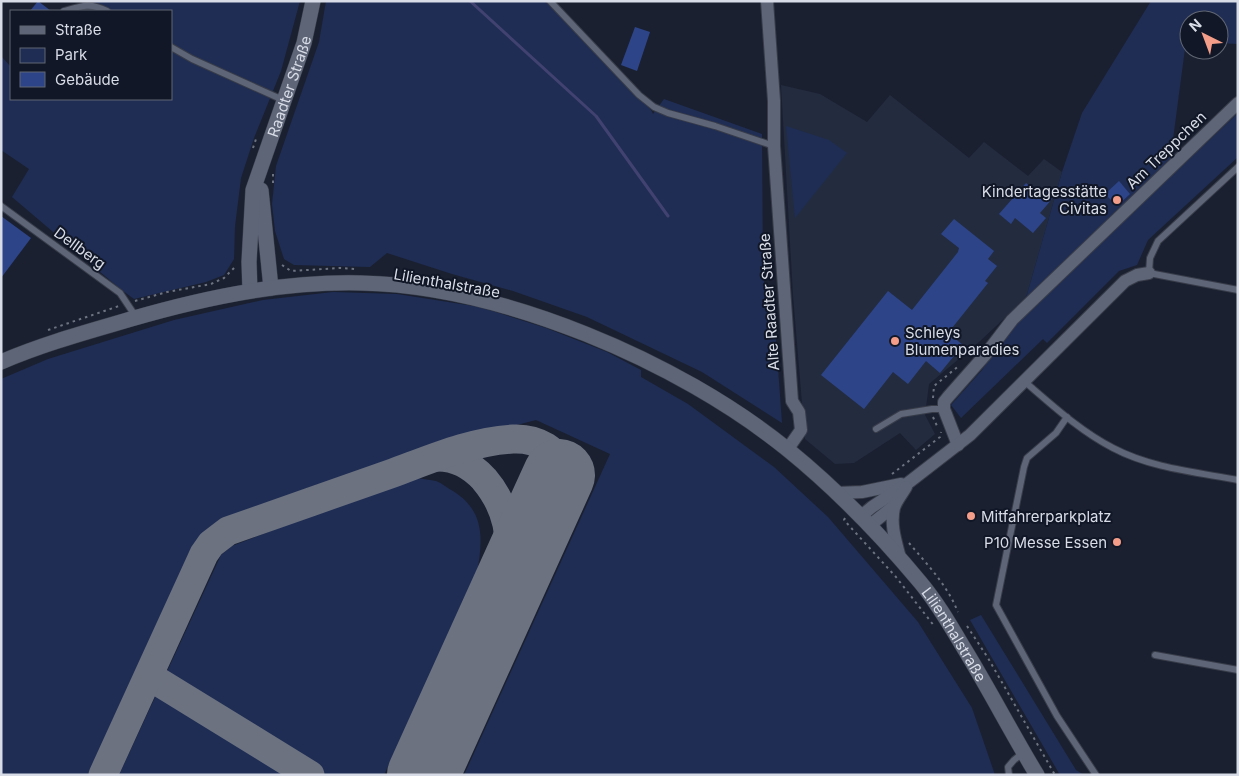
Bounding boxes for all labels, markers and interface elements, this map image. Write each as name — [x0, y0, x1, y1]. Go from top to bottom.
legend — [10, 10, 172, 100]
north arrow — [1179, 10, 1229, 60]
text: N — [1185, 15, 1205, 35]
text: Straße — [55, 20, 102, 39]
street label: Raadter Straße — [263, 34, 315, 139]
text: Park — [55, 45, 88, 64]
text: Gebäude — [55, 70, 120, 89]
street label: Am Treppchen — [1122, 107, 1210, 193]
place label: Kindertagesstätte Civitas — [982, 182, 1107, 218]
marker: Kindertagesstätte Civitas — [1111, 194, 1123, 206]
street label: Dellberg — [50, 223, 110, 273]
street label: Alte Raadter Straße — [755, 233, 783, 371]
street label: Lilienthalstraße — [392, 264, 502, 302]
place label: Schleys Blumenparadies — [905, 323, 1019, 359]
marker: Schleys Blumenparadies — [889, 335, 901, 347]
place label: Mitfahrerparkplatz — [981, 507, 1112, 526]
marker: Mitfahrerparkplatz — [965, 510, 977, 522]
place label: P10 Messe Essen — [984, 533, 1107, 552]
marker: P10 Messe Essen — [1111, 536, 1123, 548]
street label: Lilienthalstraße — [918, 583, 991, 685]

